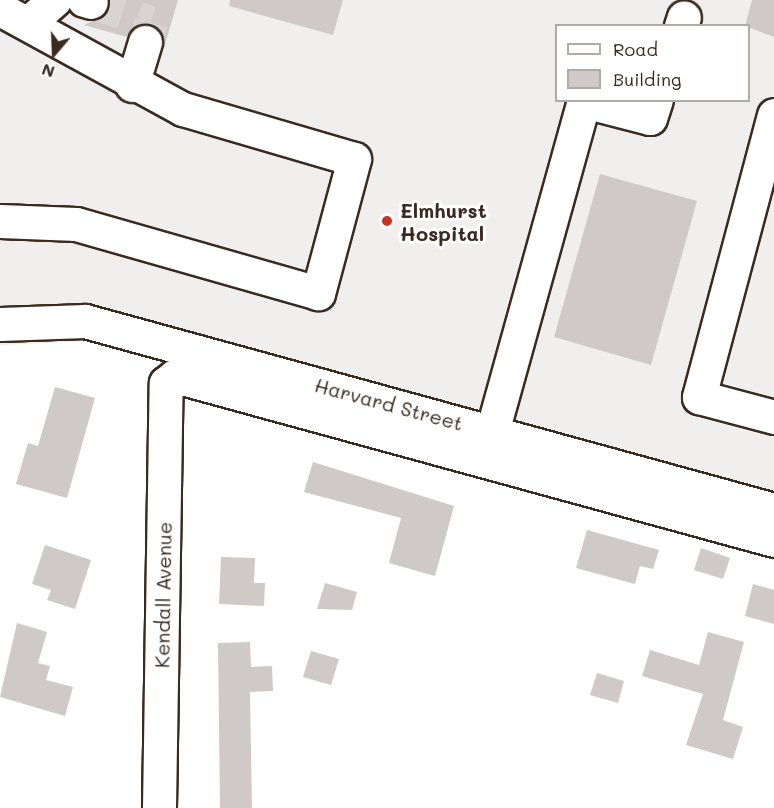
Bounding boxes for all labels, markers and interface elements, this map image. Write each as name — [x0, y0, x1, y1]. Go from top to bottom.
north arrow — [24, 24, 84, 84]
legend — [555, 24, 750, 102]
text: Road — [613, 37, 658, 61]
text: N — [39, 60, 57, 83]
text: Building — [613, 67, 681, 91]
place label: Elmhurst Hospital — [400, 198, 487, 245]
marker: Elmhurst Hospital — [378, 212, 396, 230]
street label: Harvard Street — [312, 373, 466, 435]
street label: Kendall Avenue — [150, 522, 176, 668]

